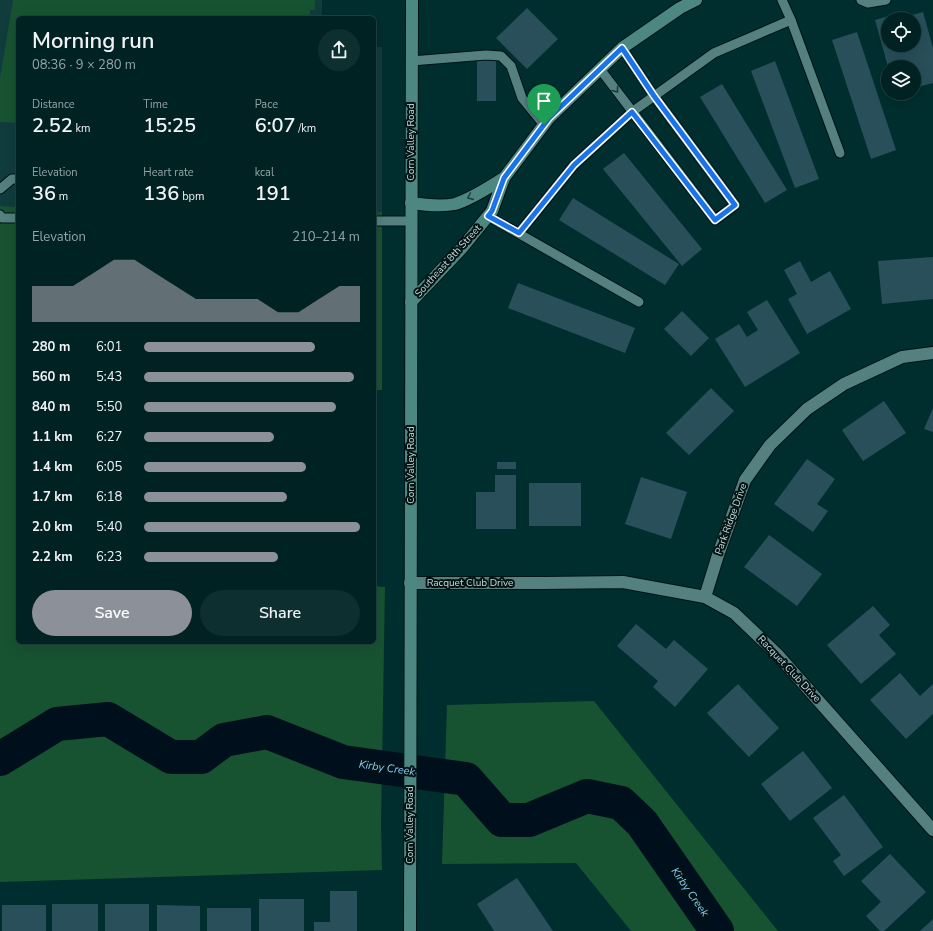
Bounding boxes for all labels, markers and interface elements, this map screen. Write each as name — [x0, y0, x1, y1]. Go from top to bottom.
map controls — [881, 12, 921, 100]
button: locate — [881, 12, 921, 52]
text: Morning run — [32, 26, 155, 56]
button: share — [318, 29, 360, 71]
text: 08:36 · 9 × 280 m — [32, 56, 136, 74]
button: layers — [881, 60, 921, 100]
pin — [527, 84, 561, 125]
one-way arrow — [611, 86, 618, 93]
icon: arrive — [533, 90, 555, 112]
text: Distance — [32, 97, 75, 112]
text: Time — [143, 97, 168, 112]
text: Pace — [255, 97, 278, 112]
street label: Corn Valley Road — [404, 103, 418, 181]
text: 2.52 — [32, 112, 73, 139]
text: 15:25 — [143, 112, 196, 139]
text: 6:07 — [255, 112, 295, 139]
text: km — [73, 121, 91, 136]
text: /km — [295, 121, 316, 136]
text: Elevation — [32, 165, 78, 180]
text: Heart rate — [143, 165, 194, 180]
text: kcal — [255, 165, 274, 180]
text: 36 — [32, 180, 56, 207]
text: 136 — [143, 180, 179, 207]
text: 191 — [255, 180, 291, 207]
text: m — [56, 189, 68, 204]
text: bpm — [179, 189, 204, 204]
one-way arrow — [467, 192, 475, 200]
street label: Southeast 8th Street — [412, 221, 485, 300]
text: Elevation — [32, 228, 86, 246]
text: 210–214 m — [292, 228, 360, 246]
text: 280 m — [32, 338, 70, 356]
text: 6:01 — [96, 338, 122, 356]
text: 560 m — [32, 368, 70, 386]
text: 5:43 — [96, 368, 122, 386]
text: 840 m — [32, 398, 70, 416]
text: 5:50 — [96, 398, 122, 416]
street label: Corn Valley Road — [404, 426, 418, 504]
text: 1.1 km — [32, 428, 73, 446]
text: 6:27 — [96, 428, 122, 446]
text: 1.4 km — [32, 458, 73, 476]
text: 6:05 — [96, 458, 122, 476]
street label: Park Ridge Drive — [712, 481, 750, 557]
text: 1.7 km — [32, 488, 73, 506]
text: 6:18 — [96, 488, 122, 506]
text: 2.0 km — [32, 518, 73, 536]
text: 5:40 — [96, 518, 122, 536]
text: 2.2 km — [32, 548, 73, 566]
text: 6:23 — [96, 548, 122, 566]
street label: Racquet Club Drive — [427, 576, 513, 590]
button: Save — [32, 590, 192, 636]
button: Share — [200, 590, 360, 636]
street label: Racquet Club Drive — [754, 633, 824, 705]
water label: Kirby Creek — [358, 757, 417, 779]
street label: Corn Valley Road — [403, 786, 417, 864]
water label: Kirby Creek — [668, 864, 713, 920]

